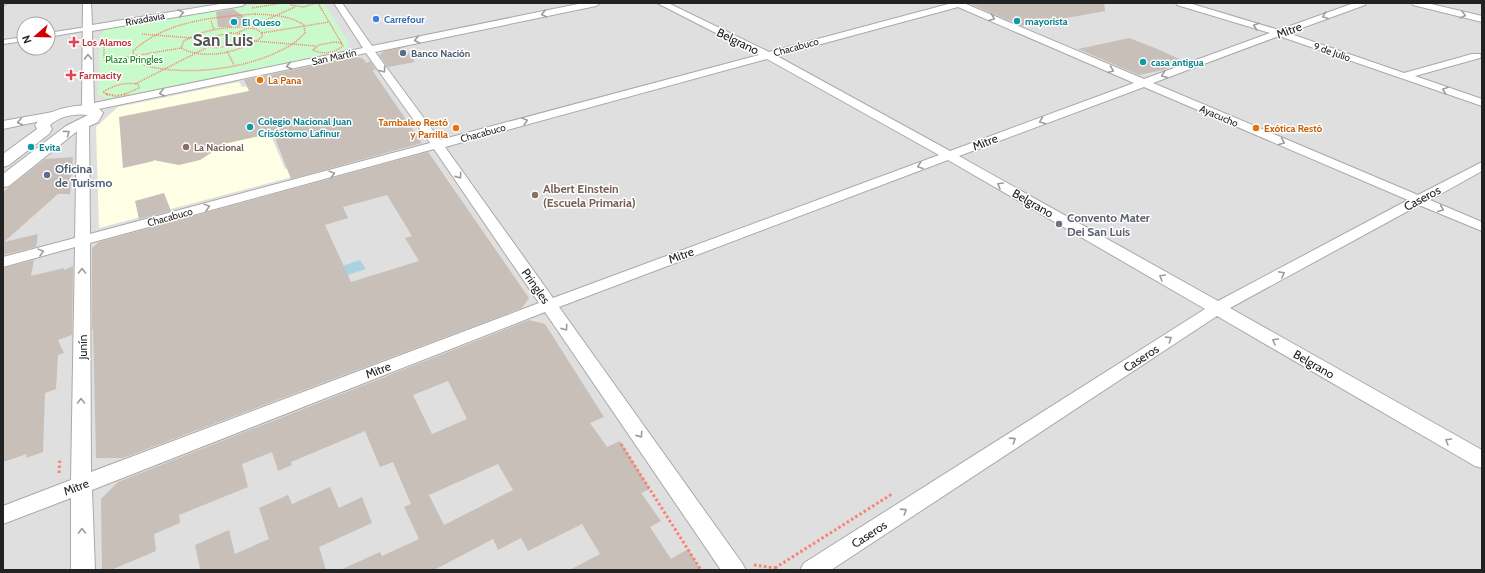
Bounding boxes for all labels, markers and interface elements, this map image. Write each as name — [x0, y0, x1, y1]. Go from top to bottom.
street label: Rivadavia — [124, 9, 166, 29]
one-way arrow — [178, 9, 184, 18]
one-way arrow — [541, 9, 547, 17]
one-way arrow — [1460, 10, 1466, 18]
one-way arrow — [1322, 12, 1329, 20]
place label: Carrefour — [384, 13, 425, 26]
marker: Carrefour — [371, 14, 381, 24]
one-way arrow — [988, 14, 995, 22]
place label: mayorista — [1025, 15, 1068, 28]
north arrow — [16, 16, 56, 56]
place label: El Queso — [242, 16, 281, 29]
marker: mayorista — [1012, 16, 1022, 26]
marker: El Queso — [229, 17, 239, 27]
street label: Mitre — [1274, 19, 1304, 41]
one-way arrow — [1252, 22, 1259, 31]
street label: Belgrano — [715, 24, 762, 58]
district label: San Luis — [193, 30, 253, 50]
text: N — [19, 33, 35, 45]
one-way arrow — [414, 35, 420, 43]
street label: Chacabuco — [772, 35, 821, 59]
place label: Los Alamos — [82, 36, 132, 49]
marker: Los Alamos — [69, 37, 79, 47]
street label: 9 de Julio — [1312, 40, 1353, 65]
street label: San Martín — [310, 46, 358, 68]
place label: Banco Nación — [411, 47, 470, 60]
marker: Banco Nación — [398, 48, 408, 58]
park label: Plaza Pringles — [105, 53, 163, 66]
one-way arrow — [83, 54, 92, 60]
place label: casa antigua — [1151, 56, 1204, 69]
marker: casa antigua — [1138, 57, 1148, 67]
one-way arrow — [286, 62, 292, 70]
one-way arrow — [1107, 65, 1114, 73]
one-way arrow — [378, 66, 385, 73]
place label: Farmacity — [79, 69, 122, 82]
marker: Farmacity — [66, 70, 76, 80]
one-way arrow — [1160, 71, 1167, 79]
place label: La Pana — [268, 74, 302, 87]
marker: La Pana — [255, 75, 265, 85]
one-way arrow — [1442, 87, 1449, 95]
one-way arrow — [159, 88, 165, 96]
street label: Ayacucho — [1198, 102, 1241, 130]
place label: Colegio Nacional Juan Crisóstomo Lafinur — [258, 115, 352, 140]
place label: Tambaleo Restó y Parrilla — [378, 116, 448, 141]
one-way arrow — [1039, 116, 1046, 125]
one-way arrow — [17, 117, 23, 125]
one-way arrow — [522, 118, 529, 126]
street label: Chacabuco — [459, 121, 508, 145]
marker: Colegio Nacional Juan Crisóstomo Lafinur — [245, 122, 255, 132]
place label: Exótica Restó — [1264, 122, 1323, 135]
marker: Tambaleo Restó y Parrilla — [451, 123, 461, 133]
marker: Exótica Restó — [1251, 123, 1261, 133]
one-way arrow — [62, 130, 69, 137]
street label: Mitre — [970, 130, 1000, 154]
one-way arrow — [1279, 138, 1286, 146]
place label: Evita — [39, 141, 60, 154]
place label: La Nacional — [194, 141, 244, 154]
marker: Evita — [26, 142, 36, 152]
marker: La Nacional — [181, 142, 191, 152]
place label: Oficina de Turismo — [55, 161, 112, 190]
one-way arrow — [917, 162, 924, 170]
marker: Oficina de Turismo — [42, 170, 52, 180]
one-way arrow — [329, 170, 336, 178]
one-way arrow — [454, 171, 461, 178]
place label: Albert Einstein (Escuela Primaria) — [543, 181, 636, 210]
one-way arrow — [997, 182, 1004, 189]
street label: Caseros — [1401, 182, 1443, 214]
street label: Belgrano — [1010, 185, 1057, 221]
marker: Albert Einstein (Escuela Primaria) — [530, 190, 540, 200]
one-way arrow — [203, 203, 210, 212]
one-way arrow — [1436, 204, 1444, 212]
street label: Chacabuco — [146, 205, 195, 229]
place label: Convento Mater Dei San Luis — [1067, 210, 1150, 239]
marker: Convento Mater Dei San Luis — [1054, 219, 1064, 229]
street label: Mitre — [666, 244, 696, 266]
one-way arrow — [37, 248, 44, 257]
street label: Pringles — [518, 265, 554, 307]
one-way arrow — [78, 268, 86, 274]
one-way arrow — [1277, 271, 1285, 278]
one-way arrow — [1159, 274, 1166, 281]
one-way arrow — [560, 324, 567, 331]
street label: Junín — [75, 334, 90, 361]
one-way arrow — [1165, 337, 1172, 344]
one-way arrow — [1272, 339, 1279, 346]
street label: Caseros — [1120, 341, 1162, 375]
street label: Belgrano — [1291, 346, 1338, 382]
street label: Mitre — [363, 358, 393, 382]
one-way arrow — [77, 398, 85, 404]
one-way arrow — [635, 431, 643, 438]
one-way arrow — [1009, 438, 1016, 445]
one-way arrow — [1445, 438, 1452, 445]
street label: Mitre — [61, 475, 91, 499]
one-way arrow — [900, 508, 907, 516]
street label: Caseros — [848, 517, 890, 551]
one-way arrow — [78, 528, 86, 534]

